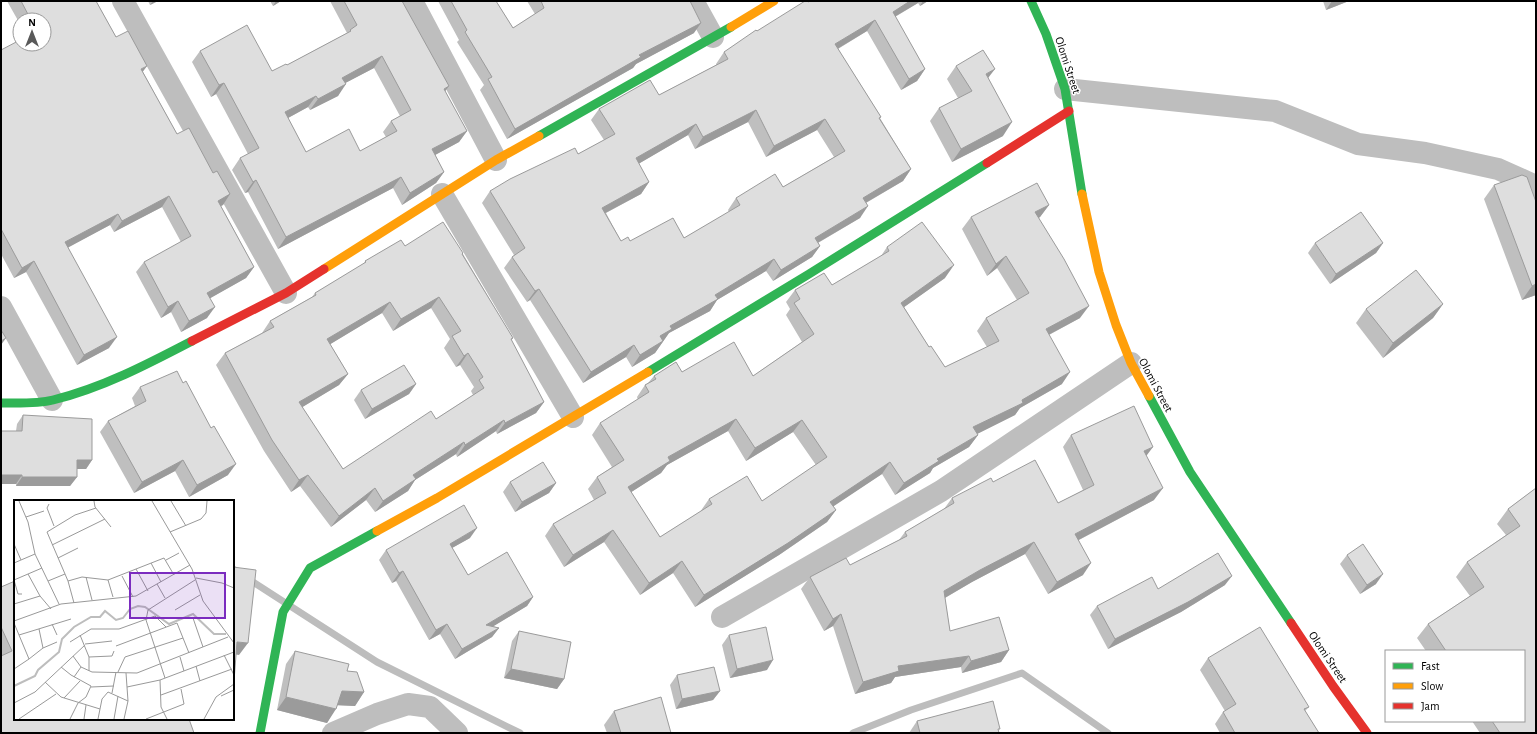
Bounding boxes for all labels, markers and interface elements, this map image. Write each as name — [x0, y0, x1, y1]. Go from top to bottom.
north arrow — [12, 12, 52, 52]
text: N — [28, 17, 36, 28]
street label: Olomi Street — [1053, 35, 1083, 95]
street label: Olomi Street — [1137, 356, 1175, 414]
inset map — [14, 500, 234, 720]
street label: Olomi Street — [1307, 629, 1350, 685]
legend — [1385, 650, 1525, 722]
text: Fast — [1421, 660, 1440, 672]
text: Slow — [1421, 680, 1443, 692]
text: Jam — [1421, 700, 1440, 712]

